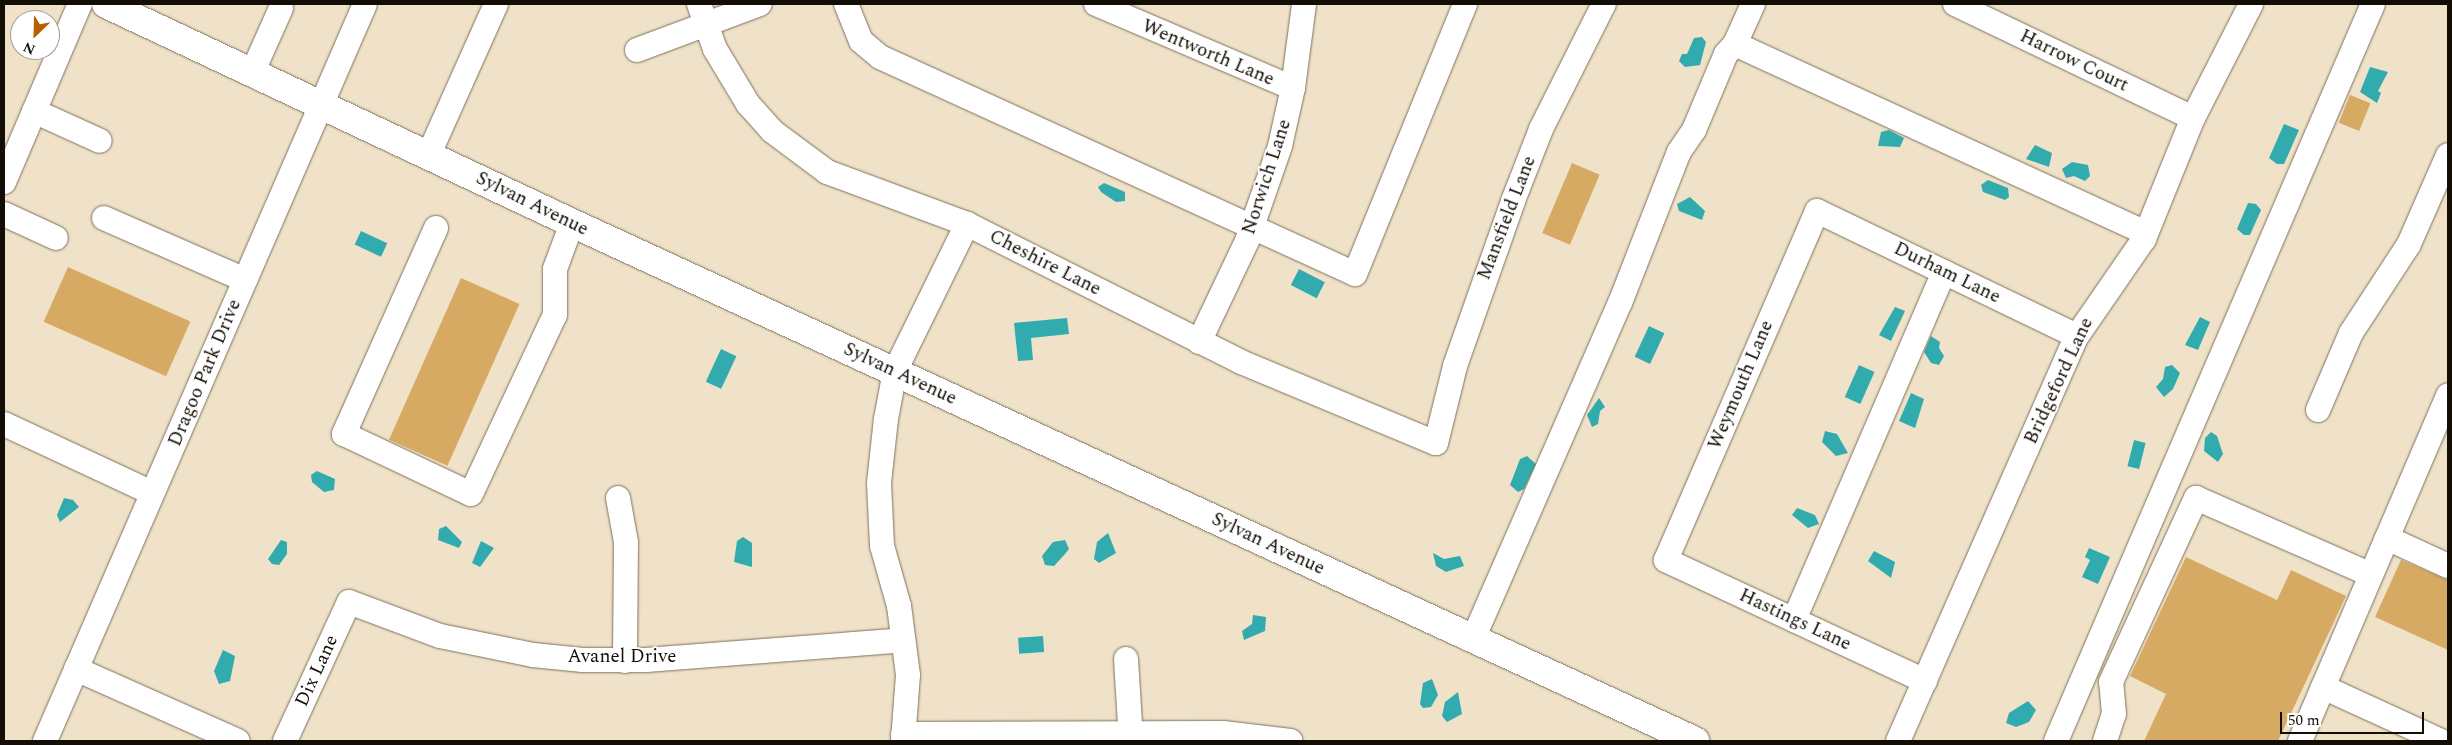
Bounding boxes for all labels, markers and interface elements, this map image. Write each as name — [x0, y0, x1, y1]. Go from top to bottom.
north arrow — [10, 10, 60, 60]
street label: Wentworth Lane — [1138, 15, 1278, 91]
street label: Harrow Court — [2016, 25, 2132, 97]
text: N — [20, 36, 39, 60]
street label: Norwich Lane — [1238, 117, 1296, 237]
street label: Mansfield Lane — [1473, 153, 1541, 283]
street label: Sylvan Avenue — [472, 167, 592, 241]
street label: Cheshire Lane — [985, 225, 1105, 301]
street label: Durham Lane — [1890, 237, 2004, 309]
street label: Dragoo Park Drive — [164, 296, 246, 450]
street label: Bridgeford Lane — [2020, 314, 2098, 448]
street label: Weymouth Lane — [1704, 317, 1778, 453]
street label: Sylvan Avenue — [840, 338, 960, 410]
street label: Sylvan Avenue — [1208, 508, 1328, 580]
street label: Hastings Lane — [1735, 584, 1855, 656]
street label: Dix Lane — [291, 632, 343, 710]
street label: Avanel Drive — [567, 646, 677, 668]
scale bar — [2282, 702, 2426, 734]
text: 50 m — [2288, 709, 2320, 732]

